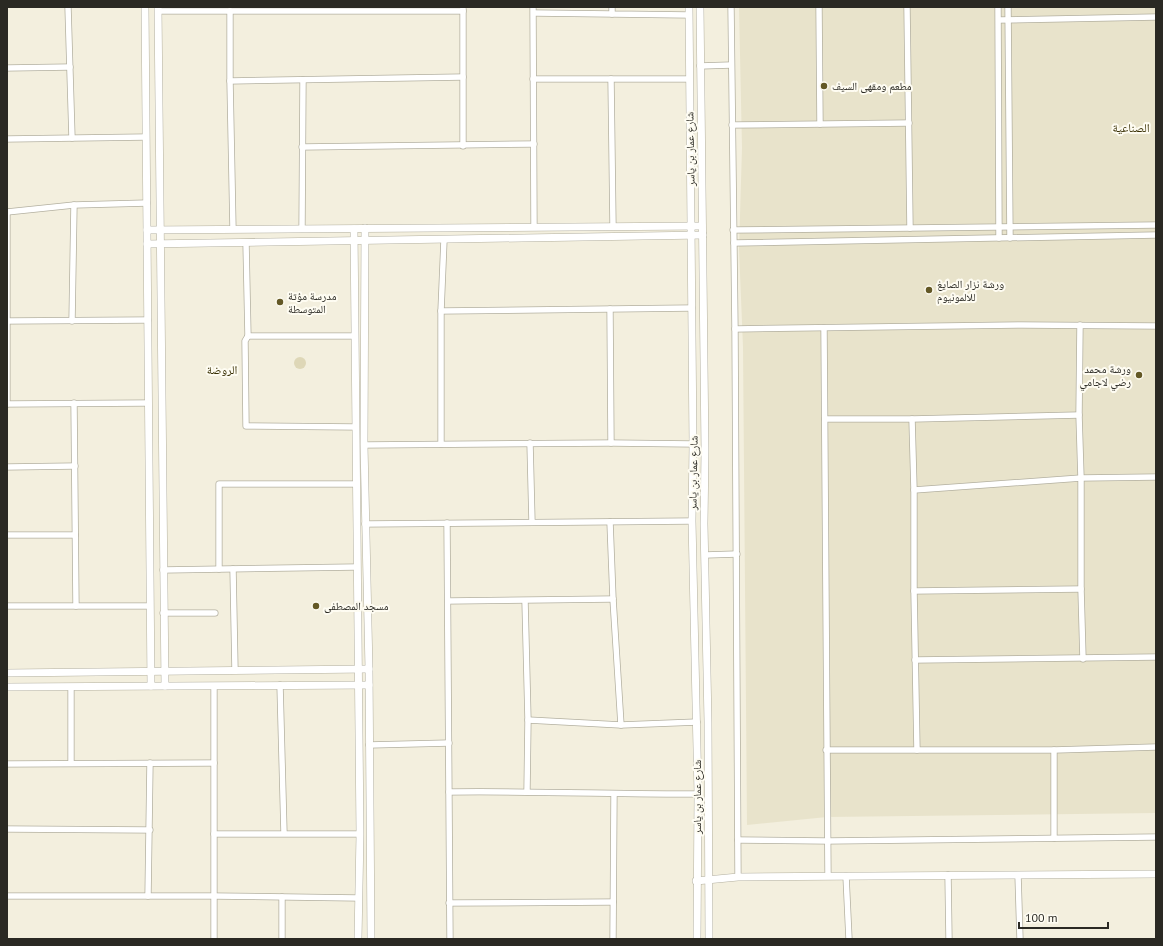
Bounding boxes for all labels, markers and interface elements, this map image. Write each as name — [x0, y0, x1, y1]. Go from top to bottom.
place label: مطعم ومقهى السيف — [832, 79, 912, 94]
marker: مطعم ومقهى السيف — [819, 81, 829, 91]
street label: شارع عمار بن ياسر — [682, 112, 698, 187]
district label: الصناعية — [1112, 120, 1150, 135]
place label: ورشة نزار الصايغ للالمونيوم — [937, 277, 1004, 304]
marker: ورشة نزار الصايغ للالمونيوم — [924, 285, 934, 295]
place label: مدرسة مؤتة المتوسطة — [288, 289, 337, 316]
marker: مدرسة مؤتة المتوسطة — [275, 297, 285, 307]
district label: الروضة — [207, 362, 237, 377]
place label: ورشة محمد رضي لاجامي — [1080, 362, 1131, 391]
marker: ورشة محمد رضي لاجامي — [1134, 370, 1144, 380]
street label: شارع عمار بن ياسر — [685, 436, 701, 511]
place label: مسجد المصطفى — [324, 599, 389, 613]
marker: مسجد المصطفى — [311, 601, 321, 611]
street label: شارع عمار بن ياسر — [690, 760, 704, 835]
scale bar — [1019, 904, 1108, 930]
text: 100 m — [1025, 910, 1058, 925]

